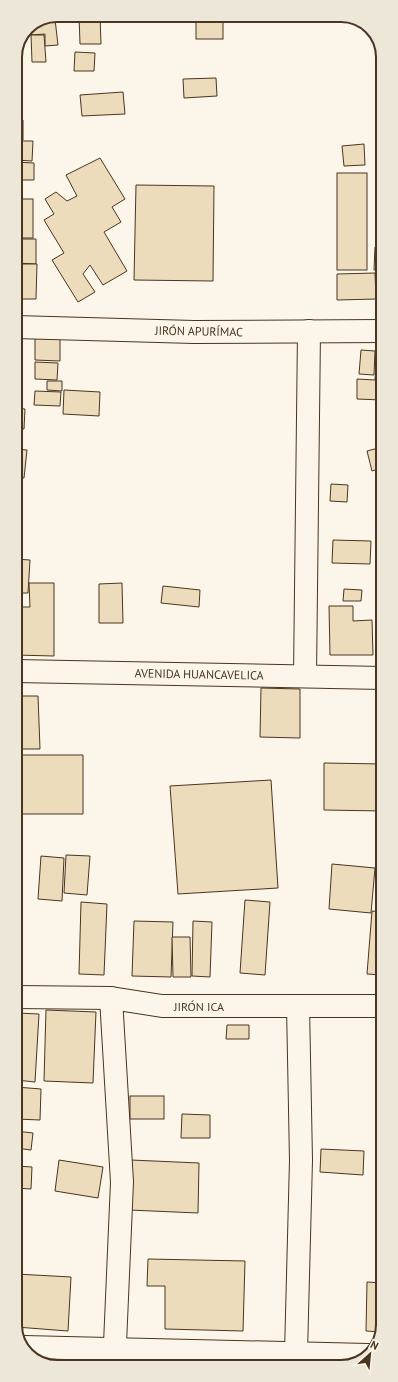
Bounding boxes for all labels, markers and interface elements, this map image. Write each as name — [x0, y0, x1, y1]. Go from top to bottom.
street label: JIRÓN APURÍMAC — [154, 323, 243, 339]
street label: AVENIDA HUANCAVELICA — [134, 665, 264, 683]
street label: JIRÓN ICA — [173, 999, 224, 1014]
north arrow — [350, 1334, 390, 1374]
text: N — [368, 1337, 381, 1353]

